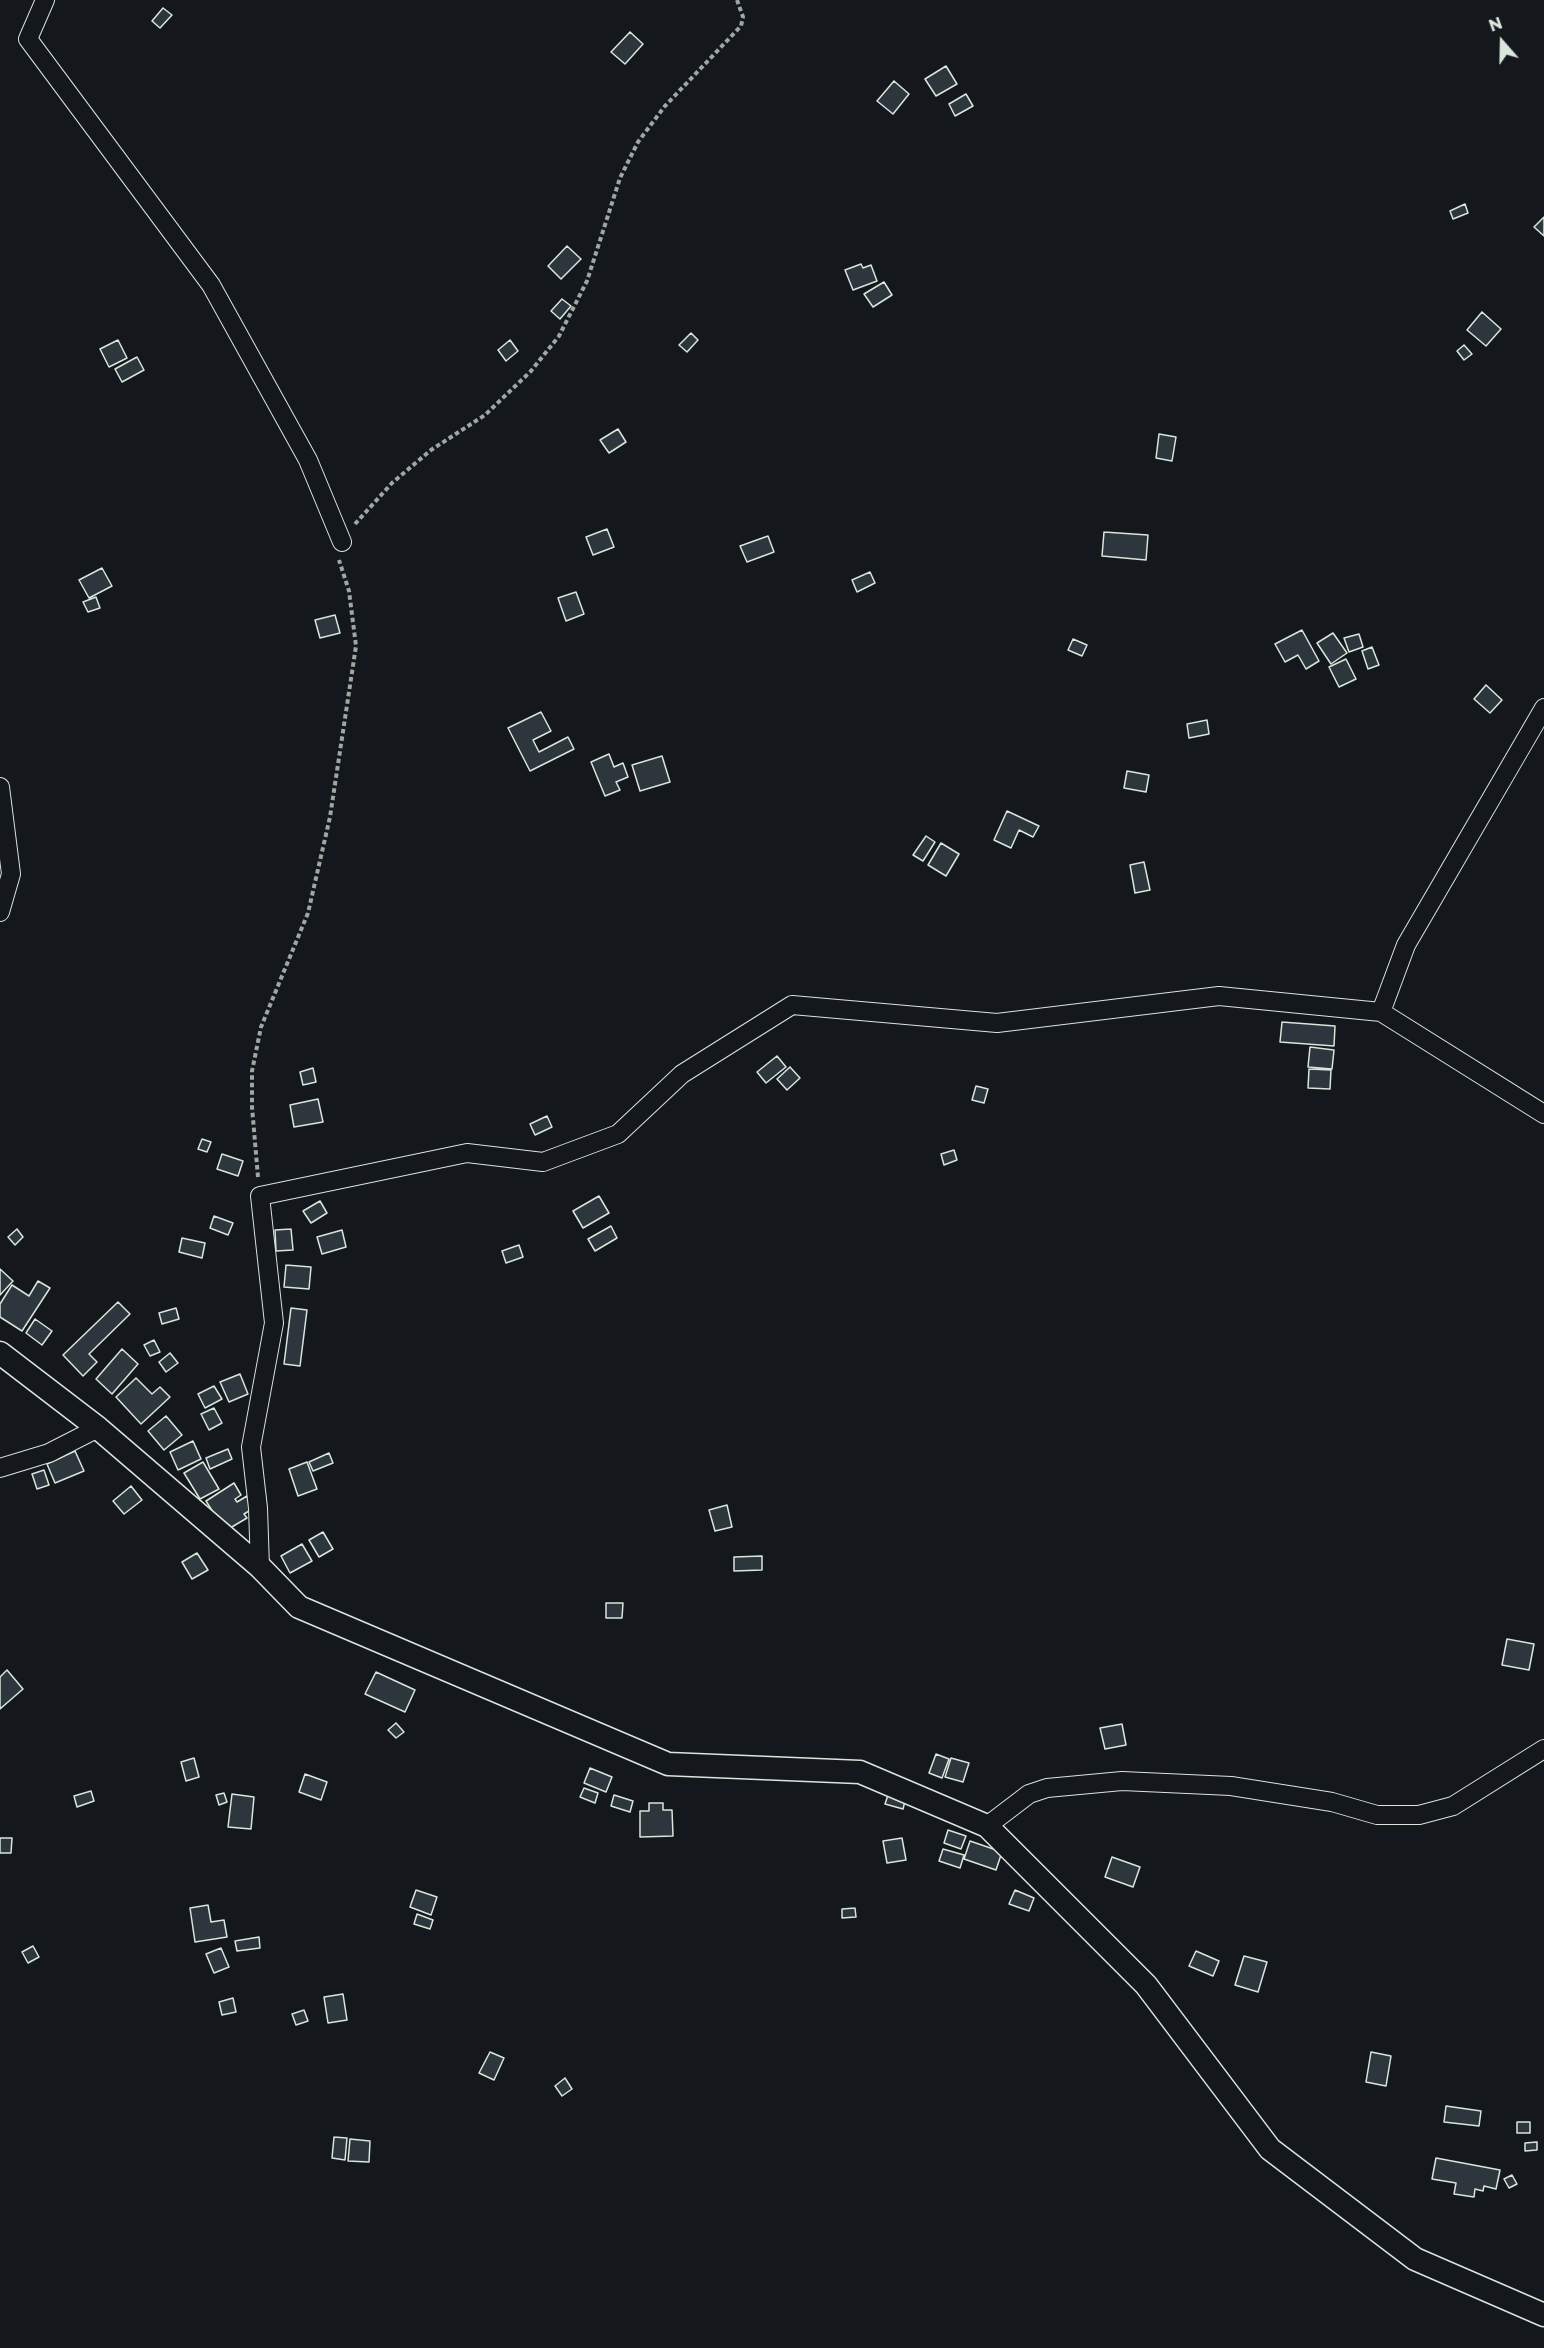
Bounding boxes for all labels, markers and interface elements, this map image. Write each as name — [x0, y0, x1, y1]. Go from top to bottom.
north arrow — [1472, 12, 1532, 72]
text: N — [1486, 13, 1505, 36]

